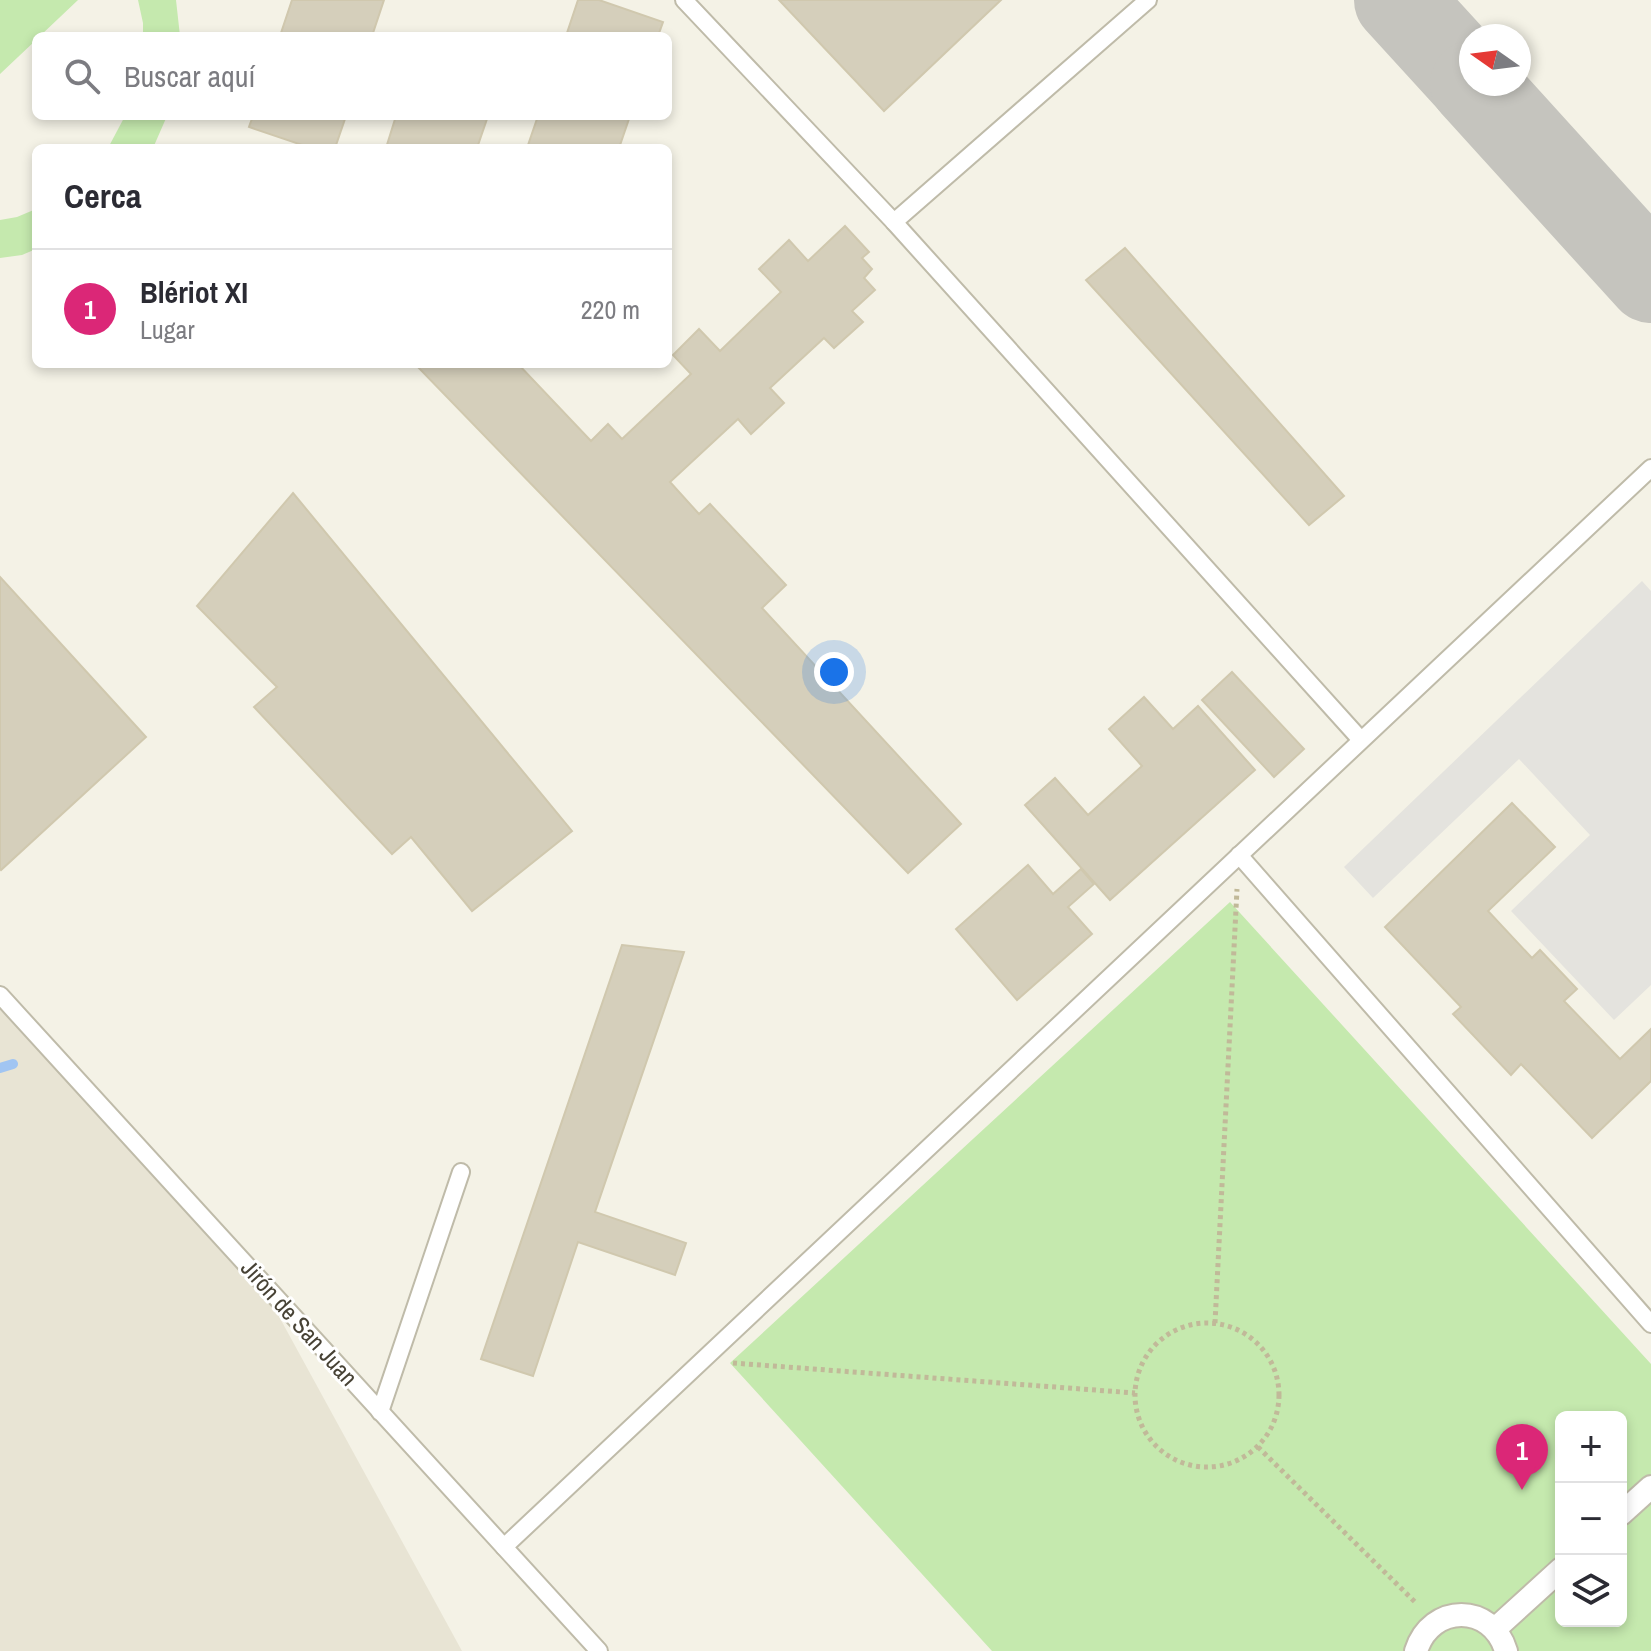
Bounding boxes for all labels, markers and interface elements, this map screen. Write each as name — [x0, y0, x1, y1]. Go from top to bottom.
north arrow — [1459, 24, 1531, 96]
search box — [32, 32, 672, 120]
icon: search — [60, 54, 104, 98]
text: Buscar aquí — [124, 56, 255, 96]
text: Cerca — [64, 173, 142, 219]
text: Blériot XI — [140, 272, 248, 312]
text: 1 — [84, 292, 96, 327]
text: 220 m — [581, 292, 640, 327]
text: Lugar — [140, 312, 195, 347]
your location — [814, 652, 854, 692]
street label: Jirón de San Juan — [234, 1252, 365, 1392]
map controls — [1555, 1411, 1627, 1627]
button: + — [1555, 1411, 1627, 1483]
pin: 1 — [1496, 1424, 1548, 1490]
button: − — [1555, 1483, 1627, 1555]
button: layers — [1555, 1555, 1627, 1627]

